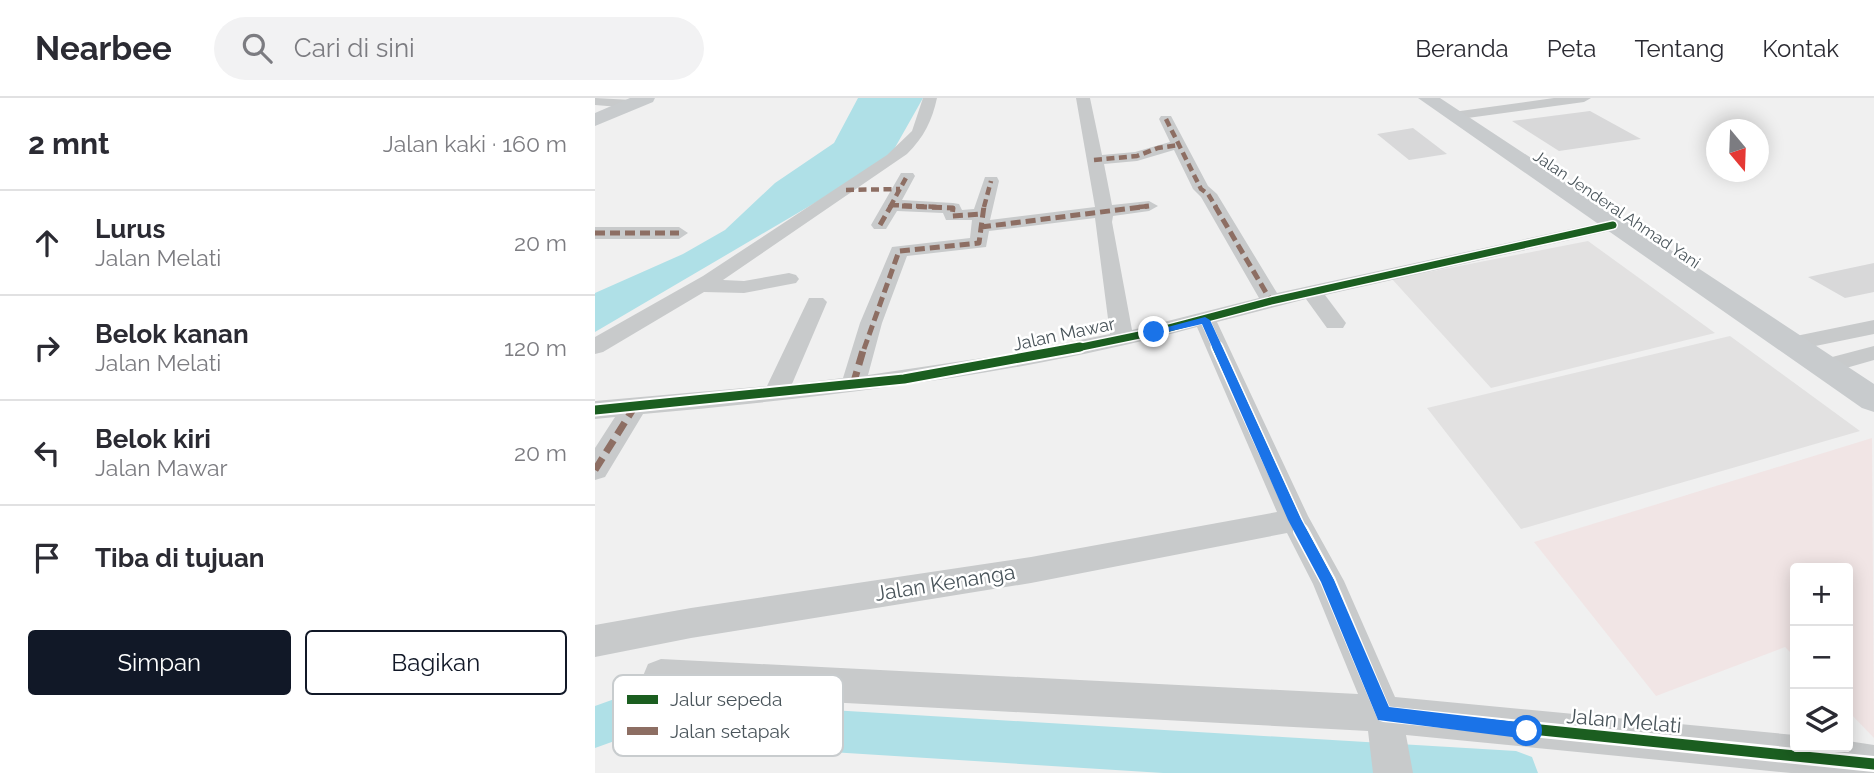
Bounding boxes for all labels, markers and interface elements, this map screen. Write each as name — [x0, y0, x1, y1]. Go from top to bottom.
search box — [214, 17, 704, 80]
text: Nearbee — [35, 29, 172, 68]
icon: search — [238, 29, 276, 67]
text: Cari di sini — [294, 33, 415, 63]
text: Beranda — [1415, 34, 1509, 63]
text: Peta — [1547, 34, 1596, 63]
text: Tentang — [1634, 34, 1724, 63]
text: Kontak — [1762, 34, 1839, 63]
north arrow — [1706, 119, 1769, 182]
text: 2 mnt — [28, 126, 110, 161]
text: Jalan kaki · 160 m — [383, 130, 567, 157]
street label: Jalan Jenderal Ahmad Yani — [1530, 146, 1704, 272]
text: Lurus — [95, 214, 165, 244]
icon: ahead — [28, 224, 66, 262]
text: 20 m — [514, 229, 567, 256]
text: Jalan Melati — [95, 244, 221, 271]
street label: Jalan Mawar — [1011, 312, 1118, 355]
route end — [1138, 316, 1169, 347]
text: Belok kanan — [95, 319, 249, 349]
icon: right — [28, 329, 66, 367]
text: 120 m — [504, 334, 567, 361]
text: Jalan Melati — [95, 349, 221, 376]
text: Belok kiri — [95, 424, 211, 454]
icon: left — [28, 434, 66, 472]
text: 20 m — [514, 439, 567, 466]
text: Jalan Mawar — [95, 454, 228, 481]
icon: arrive — [28, 539, 66, 577]
text: Tiba di tujuan — [95, 543, 265, 573]
street label: Jalan Kenanga — [873, 559, 1017, 606]
map controls — [1790, 563, 1853, 752]
button: + — [1790, 563, 1853, 626]
button: − — [1790, 626, 1853, 689]
button: Simpan — [28, 630, 291, 695]
button: Bagikan — [305, 630, 567, 695]
legend — [613, 675, 843, 756]
text: Jalur sepeda — [670, 688, 782, 710]
button: layers — [1790, 689, 1853, 752]
street label: Jalan Melati — [1565, 703, 1683, 738]
route start — [1511, 715, 1542, 746]
text: Jalan setapak — [670, 720, 790, 742]

